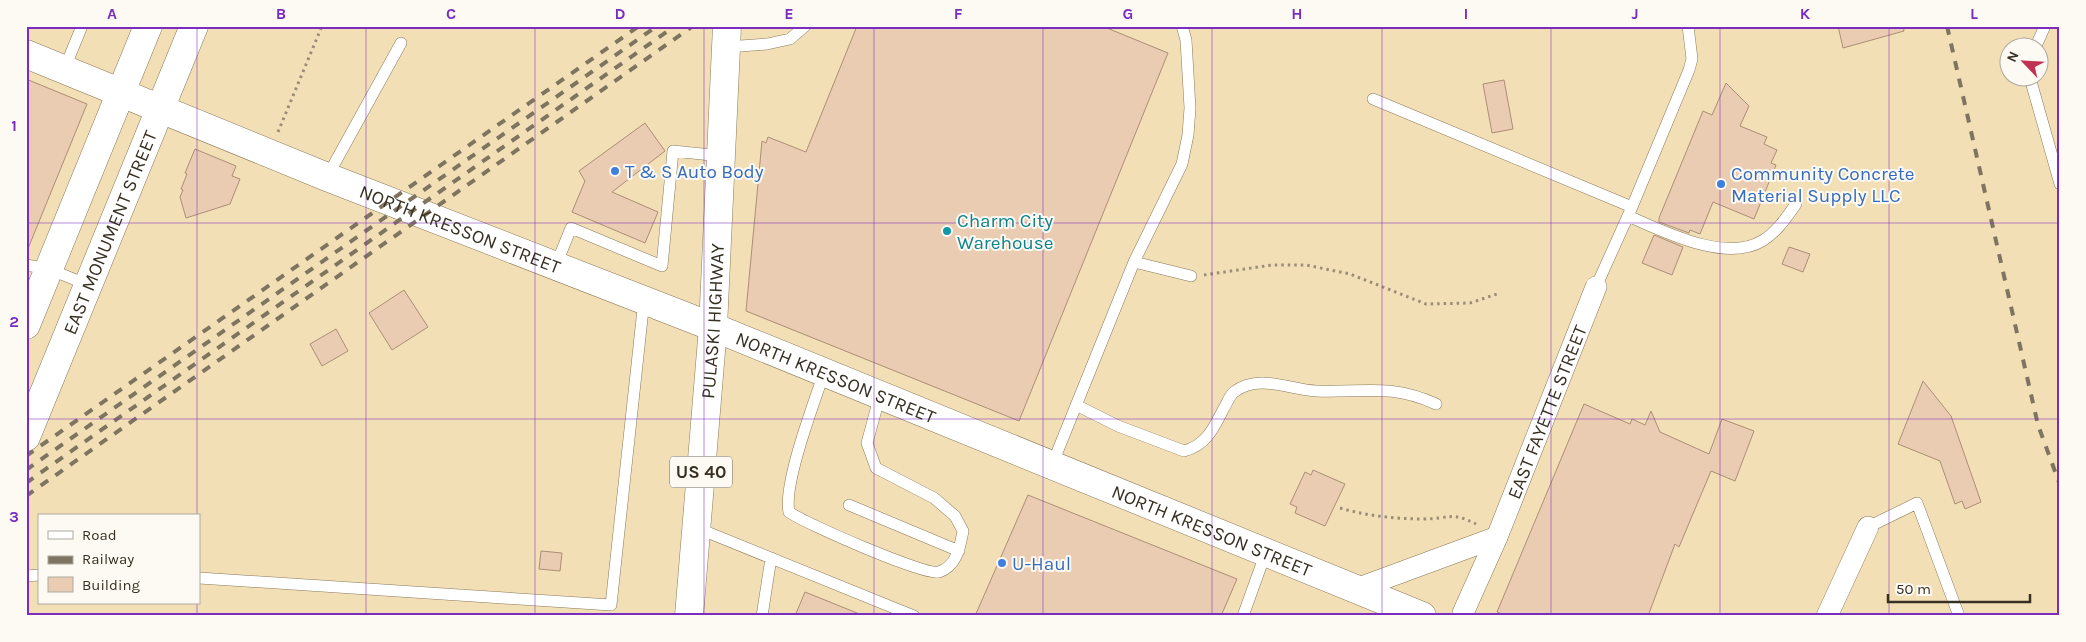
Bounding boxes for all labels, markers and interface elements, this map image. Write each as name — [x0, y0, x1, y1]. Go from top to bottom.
text: A — [107, 4, 117, 23]
text: B — [276, 4, 286, 23]
text: C — [446, 4, 456, 23]
text: D — [615, 4, 626, 23]
text: E — [784, 4, 794, 23]
text: F — [954, 4, 963, 23]
text: G — [1123, 4, 1133, 23]
text: H — [1291, 4, 1303, 23]
text: I — [1464, 4, 1468, 23]
text: J — [1631, 4, 1639, 23]
text: K — [1800, 4, 1811, 23]
text: L — [1970, 4, 1978, 23]
north arrow — [1998, 38, 2048, 88]
text: N — [2003, 49, 2022, 65]
text: 1 — [11, 116, 17, 135]
street label: EAST MONUMENT STREET — [59, 127, 162, 338]
place label: T & S Auto Body — [625, 161, 764, 183]
place label: Community Concrete Material Supply LLC — [1731, 163, 1915, 207]
marker: T & S Auto Body — [609, 165, 621, 177]
marker: Community Concrete Material Supply LLC — [1715, 178, 1727, 190]
street label: NORTH KRESSON STREET — [356, 181, 564, 279]
place label: Charm City Warehouse — [957, 210, 1054, 254]
marker: Charm City Warehouse — [941, 225, 953, 237]
street label: PULASKI HIGHWAY — [697, 242, 729, 400]
text: 2 — [9, 312, 19, 331]
street label: EAST FAYETTE STREET — [1503, 322, 1592, 502]
street label: NORTH KRESSON STREET — [732, 327, 939, 429]
road number: US 40 — [670, 457, 732, 488]
street label: NORTH KRESSON STREET — [1108, 481, 1315, 582]
text: 3 — [9, 507, 19, 526]
legend — [38, 514, 200, 604]
text: Road — [82, 526, 117, 544]
text: Railway — [82, 550, 134, 568]
place label: U-Haul — [1012, 553, 1071, 575]
marker: U-Haul — [996, 557, 1008, 569]
scale bar — [1888, 572, 2031, 604]
text: Building — [82, 576, 140, 594]
text: 50 m — [1896, 580, 1931, 598]

